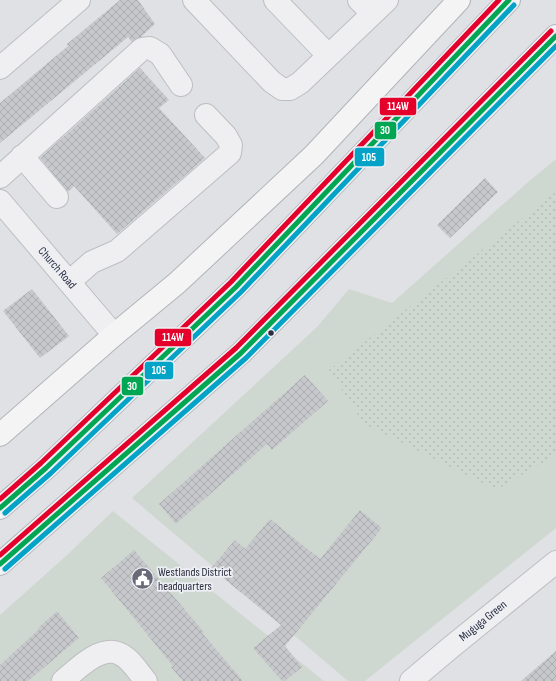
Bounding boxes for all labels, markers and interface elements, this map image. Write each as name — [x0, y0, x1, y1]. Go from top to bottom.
line badge: 114W — [379, 97, 417, 116]
text: 114W — [387, 100, 409, 113]
line badge: 30 — [374, 121, 397, 140]
text: 30 — [380, 124, 390, 137]
line badge: 105 — [354, 147, 385, 167]
text: 105 — [362, 151, 376, 164]
street label: Church Road — [35, 244, 79, 292]
line badge: 114W — [154, 328, 192, 347]
unlabelled marker — [266, 328, 276, 338]
text: 114W — [162, 331, 184, 344]
line badge: 105 — [144, 361, 174, 380]
text: 105 — [152, 364, 166, 377]
line badge: 30 — [121, 376, 144, 396]
text: 30 — [127, 380, 137, 393]
place label: Westlands District headquarters — [158, 565, 232, 594]
public building icon: Westlands District headquarters — [130, 566, 156, 592]
street label: Muguga Green — [456, 597, 510, 645]

